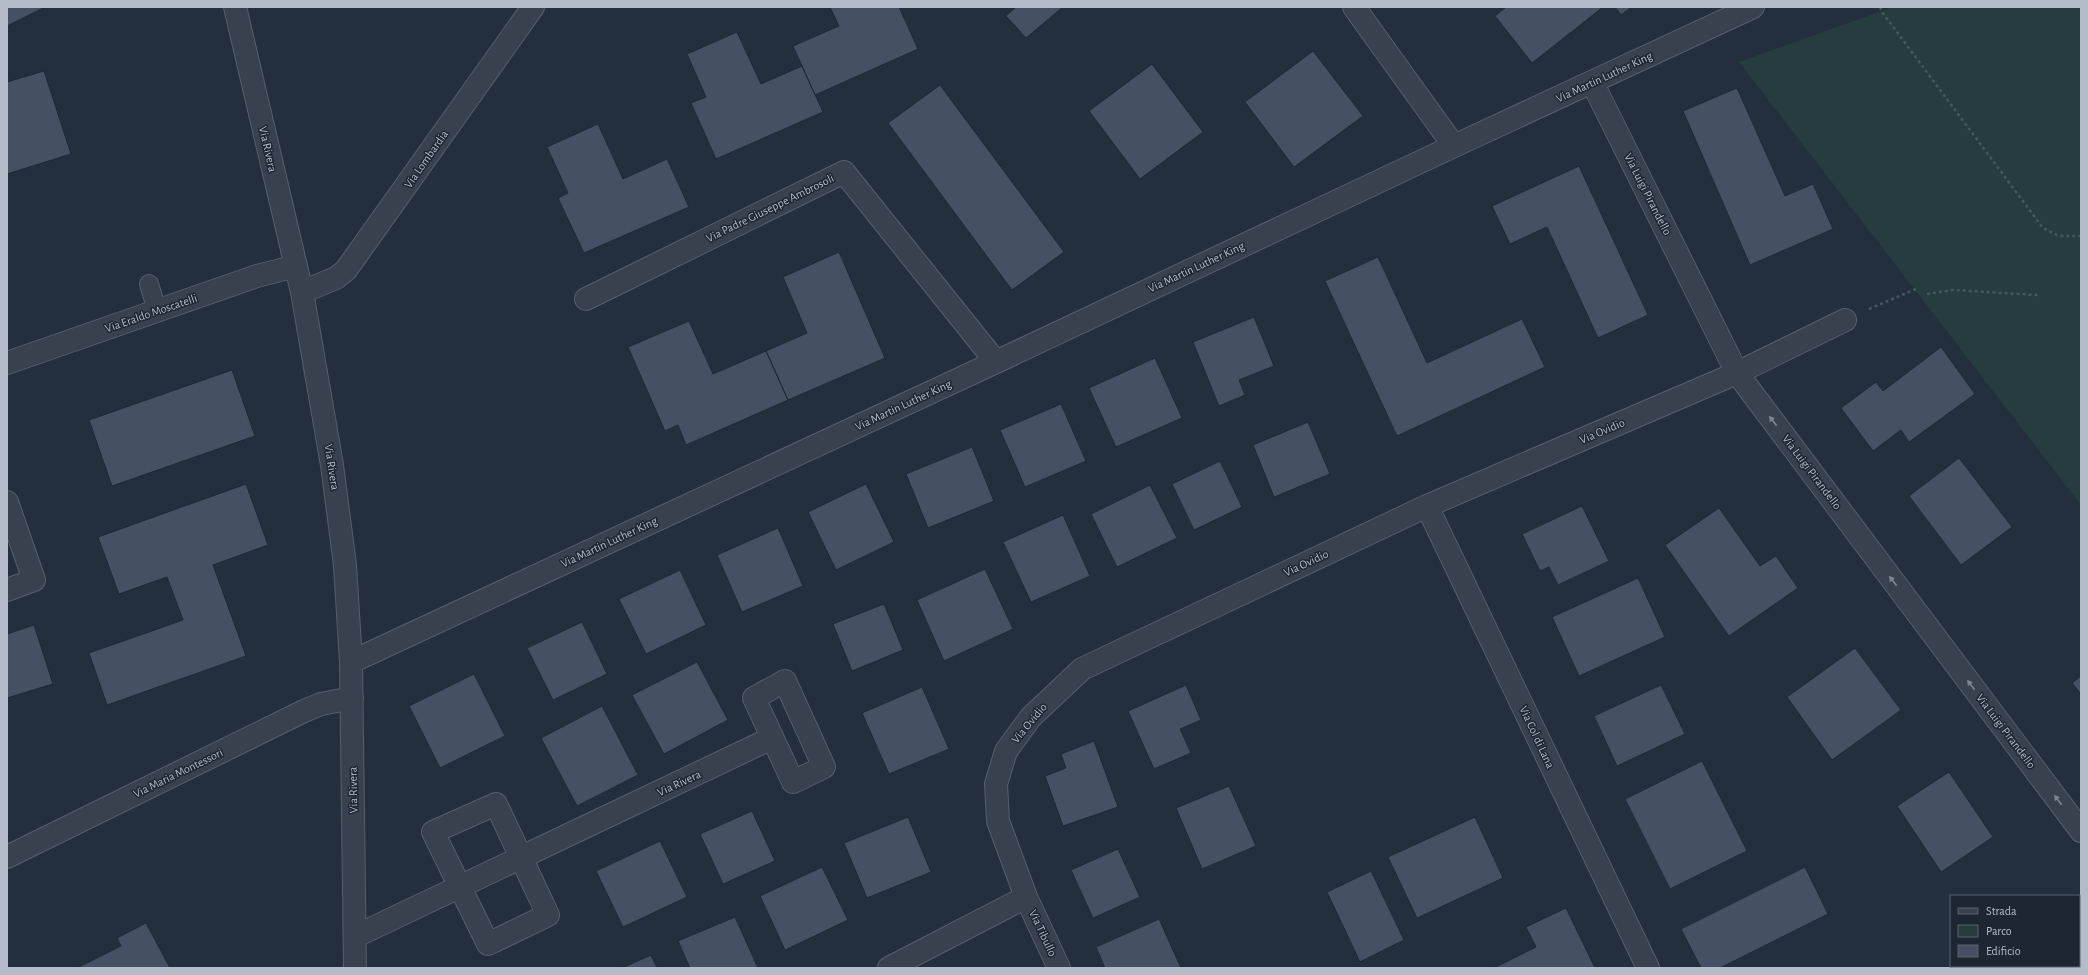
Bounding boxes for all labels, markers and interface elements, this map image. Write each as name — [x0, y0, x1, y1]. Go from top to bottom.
street label: Via Martin Luther King — [1554, 49, 1654, 105]
street label: Via Rivera — [257, 125, 279, 173]
street label: Via Lombardia — [402, 128, 451, 190]
street label: Via Luigi Pirandello — [1622, 151, 1674, 237]
street label: Via Padre Giuseppe Ambrosoli — [704, 172, 836, 244]
street label: Via Martin Luther King — [1146, 239, 1246, 295]
street label: Via Eraldo Moscatelli — [103, 292, 199, 334]
street label: Via Martin Luther King — [853, 377, 953, 433]
one-way arrow — [1769, 415, 1777, 426]
street label: Via Ovidio — [1578, 416, 1626, 446]
street label: Via Luigi Pirandello — [1780, 432, 1844, 512]
street label: Via Rivera — [322, 443, 342, 491]
street label: Via Martin Luther King — [559, 514, 659, 570]
street label: Via Ovidio — [1282, 547, 1330, 579]
one-way arrow — [1889, 575, 1897, 586]
one-way arrow — [1967, 679, 1975, 690]
street label: Via Luigi Pirandello — [1974, 691, 2038, 771]
street label: Via Ovidio — [1009, 701, 1049, 745]
street label: Via Col di Lana — [1517, 704, 1557, 770]
street label: Via Maria Montessori — [131, 746, 225, 800]
street label: Via Rivera — [347, 766, 359, 813]
street label: Via Rivera — [655, 768, 703, 798]
one-way arrow — [2053, 794, 2062, 805]
legend — [1950, 895, 2080, 967]
text: Strada — [1986, 905, 2017, 917]
street label: Via Tibullo — [1027, 908, 1059, 958]
text: Parco — [1986, 925, 2012, 937]
text: Edificio — [1986, 945, 2021, 957]

